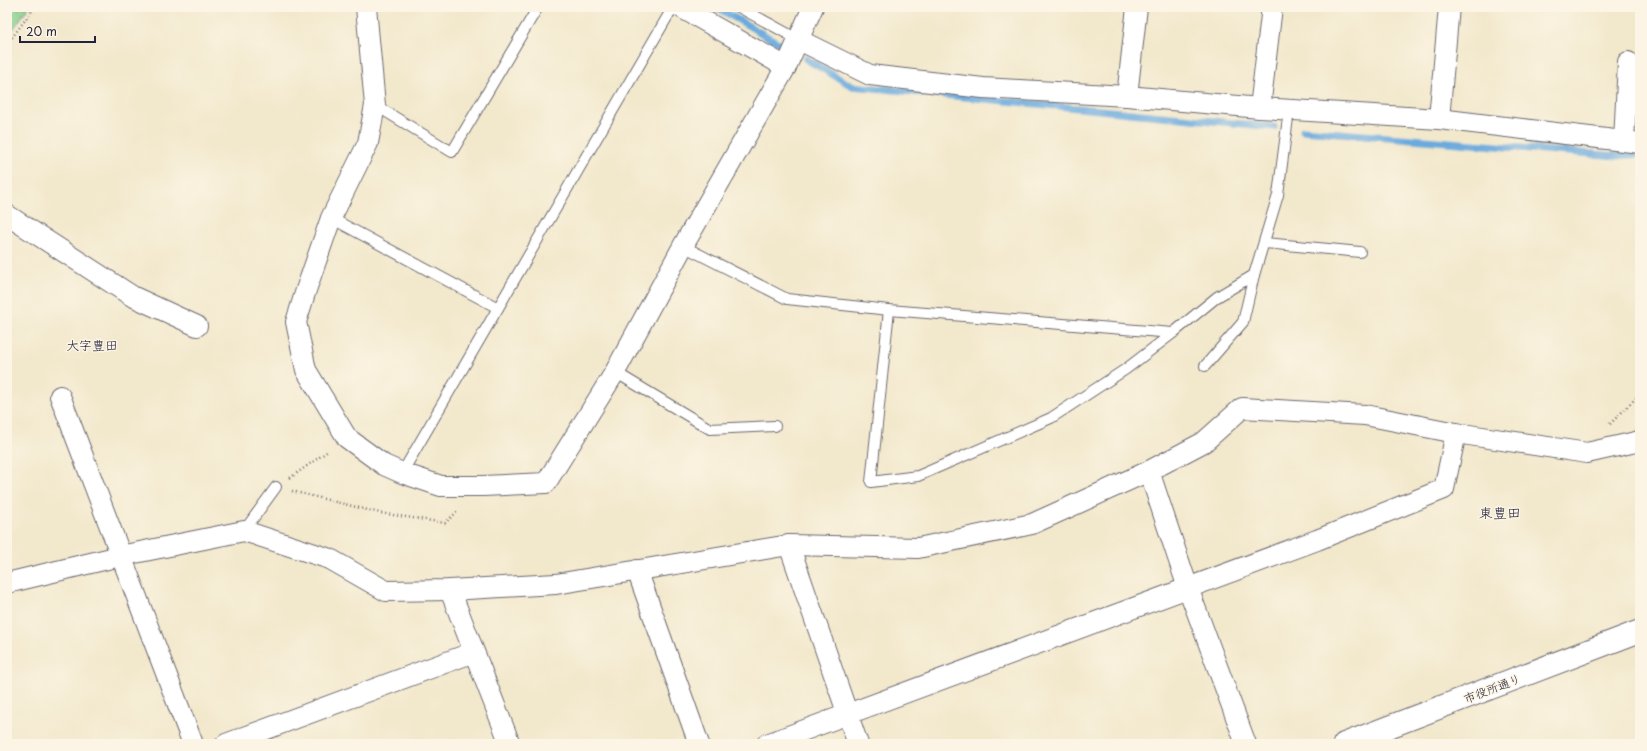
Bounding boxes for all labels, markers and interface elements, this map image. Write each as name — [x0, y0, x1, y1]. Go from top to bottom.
scale bar — [20, 18, 95, 44]
text: 20 m — [26, 22, 57, 40]
district label: 大字豊田 — [66, 335, 118, 354]
district label: 東豊田 — [1479, 502, 1521, 523]
street label: 市役所通り — [1461, 669, 1523, 707]

